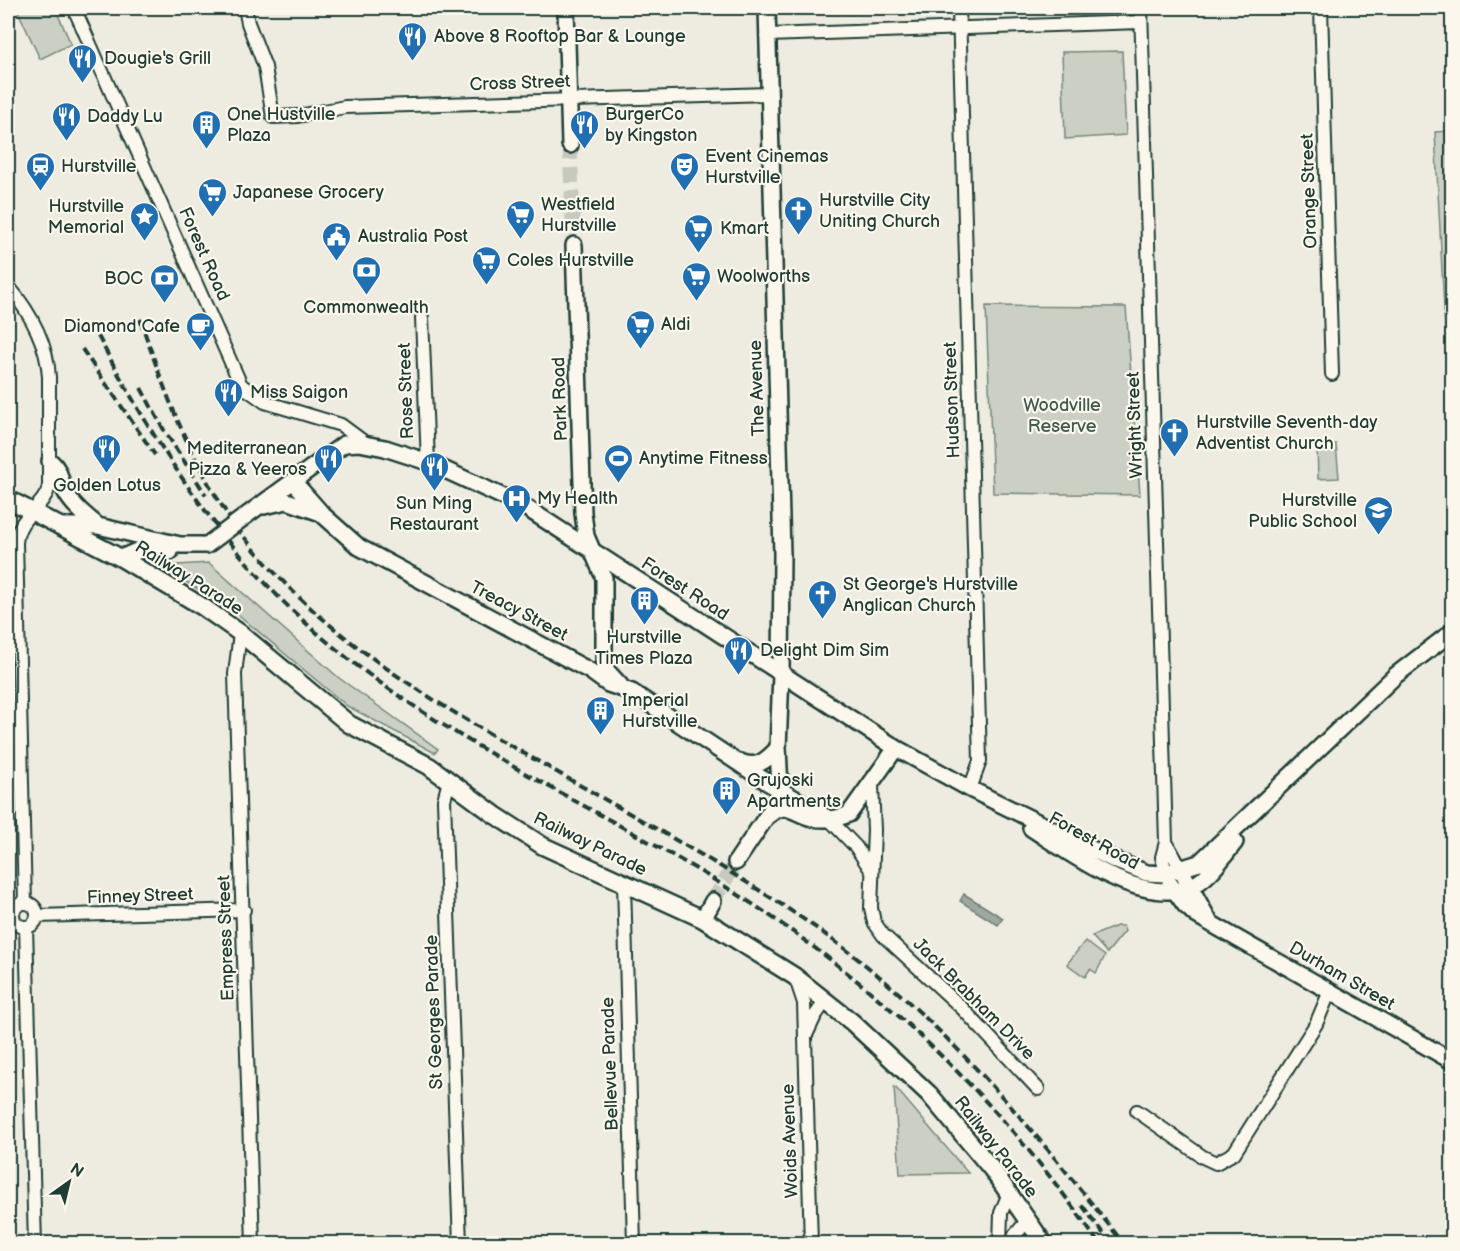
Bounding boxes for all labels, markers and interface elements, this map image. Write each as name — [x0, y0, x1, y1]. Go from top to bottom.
restaurant icon: Above 8 Rooftop Bar & Lounge — [397, 20, 429, 62]
place label: Above 8 Rooftop Bar & Lounge — [434, 26, 686, 47]
restaurant icon: Dougie's Grill — [67, 42, 99, 84]
place label: Dougie's Grill — [104, 48, 211, 69]
street label: Cross Street — [469, 71, 571, 95]
restaurant icon: Daddy Lu — [50, 100, 82, 142]
place label: One Hustville Plaza — [227, 104, 336, 146]
place label: BurgerCo by Kingston — [605, 104, 697, 146]
place label: Daddy Lu — [87, 106, 163, 127]
building icon: One Hustville Plaza — [190, 108, 222, 150]
restaurant icon: BurgerCo by Kingston — [568, 108, 600, 150]
street label: Orange Street — [1296, 133, 1322, 249]
place label: Event Cinemas Hurstville — [705, 146, 828, 188]
station icon: Hurstville — [24, 150, 56, 192]
theatre icon: Event Cinemas Hurstville — [668, 150, 700, 192]
place label: Hurstville — [61, 156, 137, 177]
supermarket icon: Japanese Grocery — [196, 176, 228, 218]
place label: Japanese Grocery — [233, 182, 385, 203]
place label: Hurstville City Uniting Church — [819, 190, 940, 232]
place label: Westfield Hurstville — [541, 194, 617, 236]
church icon: Hurstville City Uniting Church — [782, 194, 814, 236]
place label: Hurstville Memorial — [48, 196, 124, 238]
supermarket icon: Westfield Hurstville — [504, 198, 536, 240]
place icon: Hurstville Memorial — [129, 200, 161, 242]
street label: Forest Road — [174, 204, 234, 304]
supermarket icon: Kmart — [683, 212, 715, 254]
place label: Kmart — [720, 218, 769, 239]
public building icon: Australia Post — [321, 220, 353, 262]
place label: Australia Post — [358, 226, 469, 247]
supermarket icon: Coles Hurstville — [470, 244, 502, 286]
place label: Coles Hurstville — [507, 250, 634, 271]
bank icon: Commonwealth — [350, 254, 382, 296]
supermarket icon: Woolworths — [680, 260, 712, 302]
bank icon: BOC — [148, 262, 180, 304]
place label: Woolworths — [717, 266, 810, 287]
place label: BOC — [104, 268, 143, 289]
place label: Commonwealth — [303, 297, 429, 318]
supermarket icon: Aldi — [624, 308, 656, 350]
cafe icon: Diamond Cafe — [185, 310, 217, 352]
place label: Aldi — [661, 314, 690, 335]
place label: Diamond Cafe — [64, 316, 180, 337]
street label: The Avenue — [745, 339, 769, 436]
street label: Hudson Street — [939, 341, 965, 459]
street label: Rose Street — [394, 342, 418, 440]
street label: Park Road — [548, 356, 572, 442]
street label: Wright Street — [1123, 371, 1147, 479]
restaurant icon: Miss Saigon — [213, 376, 245, 418]
place label: Miss Saigon — [250, 382, 348, 403]
park label: Woodville Reserve — [1023, 395, 1101, 437]
place label: Hurstville Seventh-day Adventist Church — [1196, 412, 1378, 454]
church icon: Hurstville Seventh-day Adventist Church — [1159, 416, 1191, 458]
restaurant icon: Golden Lotus — [91, 432, 123, 474]
place label: Mediterranean Pizza & Yeeros — [187, 438, 307, 480]
restaurant icon: Mediterranean Pizza & Yeeros — [312, 442, 344, 484]
sports icon: Anytime Fitness — [602, 442, 634, 484]
place label: Anytime Fitness — [639, 448, 768, 469]
restaurant icon: Sun Ming Restaurant — [418, 450, 450, 492]
place label: Golden Lotus — [53, 475, 161, 496]
hospital icon: My Health — [500, 482, 532, 524]
place label: My Health — [537, 488, 618, 509]
place label: Hurstville Public School — [1248, 490, 1357, 532]
place label: Sun Ming Restaurant — [389, 493, 479, 535]
school or university icon: Hurstville Public School — [1362, 494, 1394, 536]
street label: Railway Parade — [131, 536, 247, 620]
street label: Forest Road — [637, 553, 733, 625]
place label: St George's Hurstville Anglican Church — [843, 574, 1018, 616]
street label: Treacy Street — [467, 577, 572, 646]
church icon: St George's Hurstville Anglican Church — [806, 578, 838, 620]
building icon: Hurstville Times Plaza — [628, 584, 660, 626]
place label: Hurstville Times Plaza — [595, 627, 693, 669]
restaurant icon: Delight Dim Sim — [723, 634, 755, 676]
place label: Delight Dim Sim — [760, 640, 889, 661]
place label: Imperial Hurstville — [622, 690, 698, 732]
building icon: Imperial Hurstville — [585, 694, 617, 736]
place label: Grujoski Apartments — [747, 770, 841, 812]
building icon: Grujoski Apartments — [710, 774, 742, 816]
street label: Railway Parade — [530, 808, 650, 881]
street label: Forest Road — [1045, 808, 1143, 874]
street label: Empress Street — [213, 874, 239, 1001]
street label: Finney Street — [86, 884, 194, 908]
street label: St Georges Parade — [421, 934, 447, 1090]
street label: Jack Brabham Drive — [909, 934, 1039, 1064]
street label: Durham Street — [1285, 937, 1399, 1015]
street label: Bellevue Parade — [597, 996, 623, 1131]
street label: Woids Avenue — [778, 1083, 802, 1198]
street label: Railway Parade — [950, 1092, 1042, 1202]
north arrow — [39, 1152, 99, 1212]
text: N — [66, 1160, 87, 1182]

